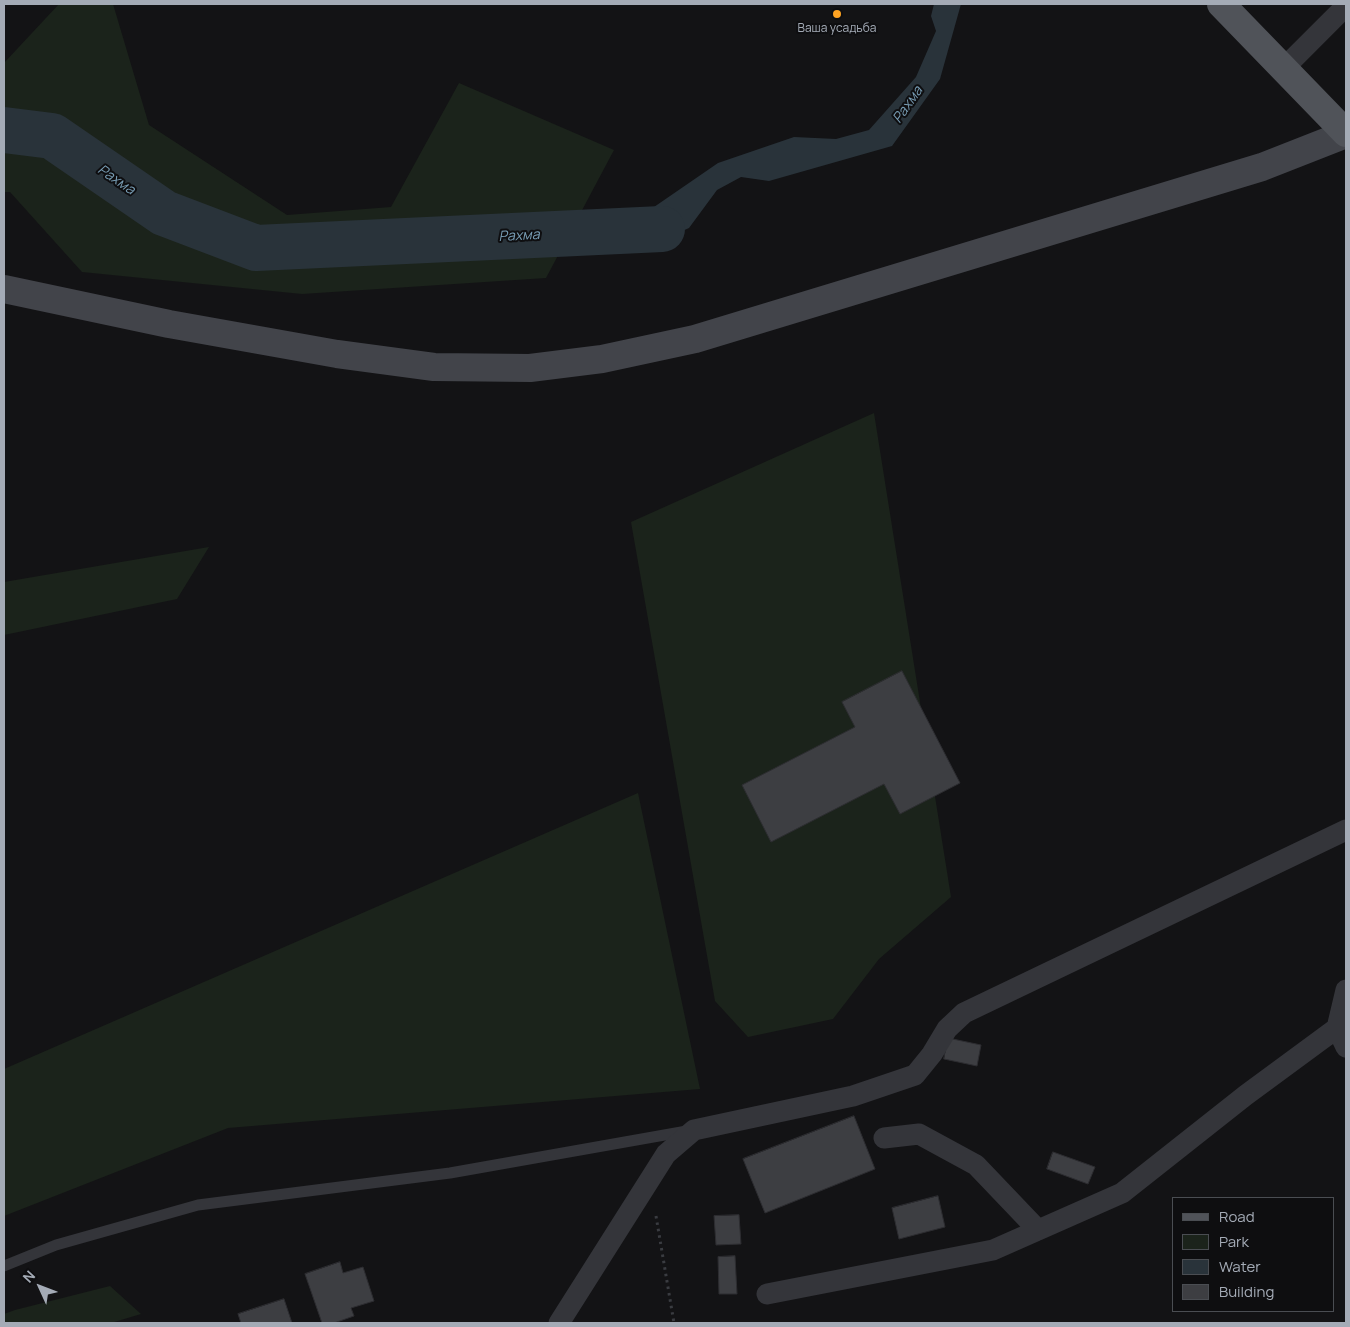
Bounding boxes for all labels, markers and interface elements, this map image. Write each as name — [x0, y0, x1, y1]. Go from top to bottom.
marker: Ваша усадьба — [831, 8, 843, 20]
place label: Ваша усадьба — [798, 22, 876, 36]
water label: Рахма — [889, 83, 927, 127]
water label: Рахма — [94, 162, 138, 198]
water label: Рахма — [498, 227, 540, 245]
legend — [1172, 1197, 1335, 1312]
text: Road — [1219, 1206, 1255, 1227]
text: Park — [1219, 1231, 1249, 1252]
text: Water — [1219, 1256, 1261, 1277]
north arrow — [15, 1262, 65, 1312]
text: N — [18, 1266, 39, 1287]
text: Building — [1219, 1281, 1274, 1302]

